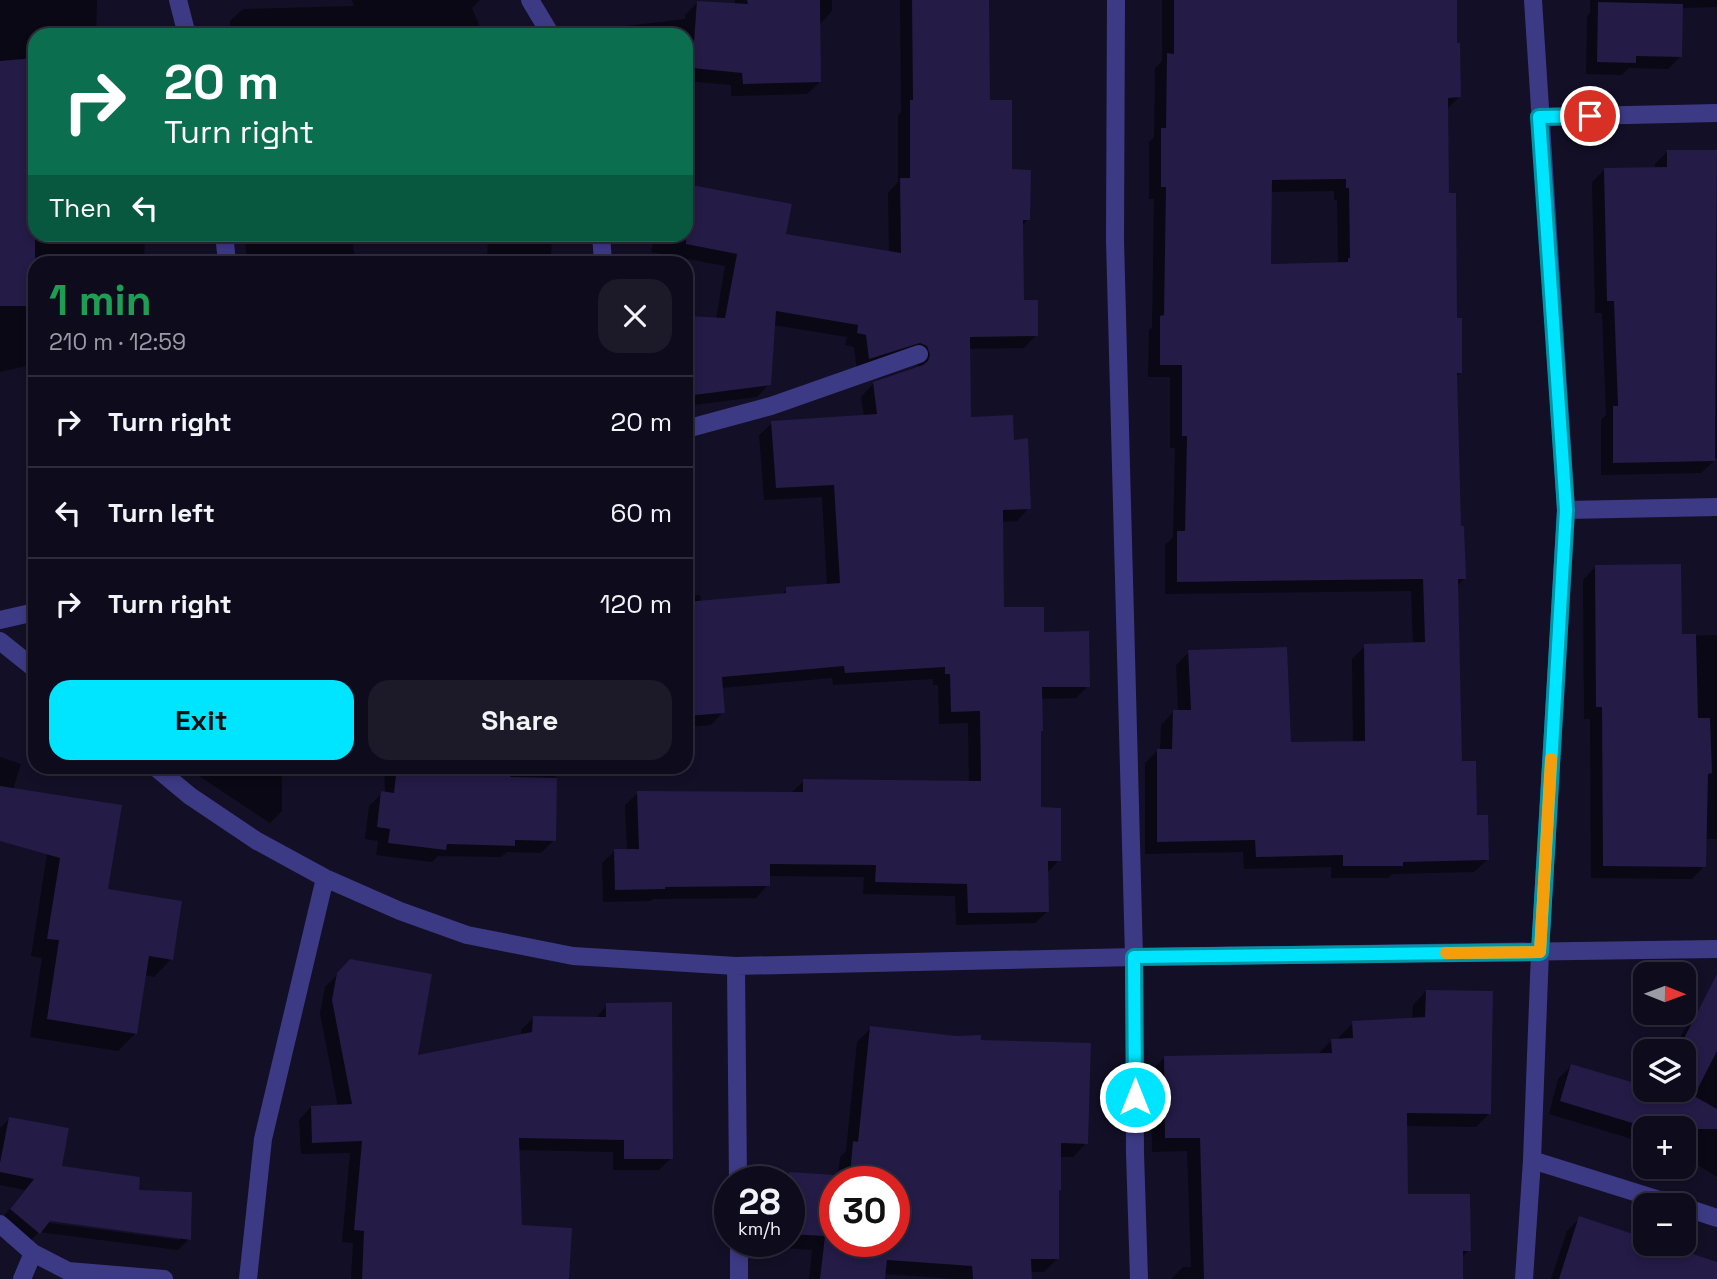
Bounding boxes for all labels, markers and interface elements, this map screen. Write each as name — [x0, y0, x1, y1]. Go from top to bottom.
text: 20 m — [164, 51, 279, 113]
icon: right — [49, 56, 140, 147]
pin — [1560, 86, 1620, 146]
icon: arrive — [1571, 97, 1609, 135]
text: Turn right — [164, 112, 314, 152]
icon: left — [126, 189, 164, 227]
text: Then — [49, 191, 112, 225]
text: 1 min — [49, 274, 152, 327]
button: close — [598, 279, 672, 353]
text: 210 m · 12:59 — [49, 327, 186, 357]
icon: right — [49, 403, 87, 441]
text: Turn right — [108, 405, 232, 439]
text: 20 m — [611, 405, 672, 439]
icon: left — [49, 494, 87, 532]
text: Turn left — [108, 496, 215, 530]
text: 60 m — [610, 496, 672, 530]
icon: right — [49, 585, 87, 623]
text: Turn right — [108, 587, 232, 621]
text: 120 m — [600, 587, 672, 621]
button: Exit — [49, 680, 354, 760]
button: Share — [368, 680, 672, 760]
north arrow — [1633, 962, 1696, 1026]
map controls — [1633, 962, 1696, 1256]
button: layers — [1633, 1039, 1696, 1102]
position arrow — [1098, 1060, 1172, 1134]
button: + — [1633, 1116, 1696, 1179]
speed limit sign: 30 — [819, 1166, 910, 1257]
text: 28 — [739, 1180, 780, 1224]
button: − — [1633, 1193, 1696, 1256]
text: km/h — [738, 1217, 781, 1240]

